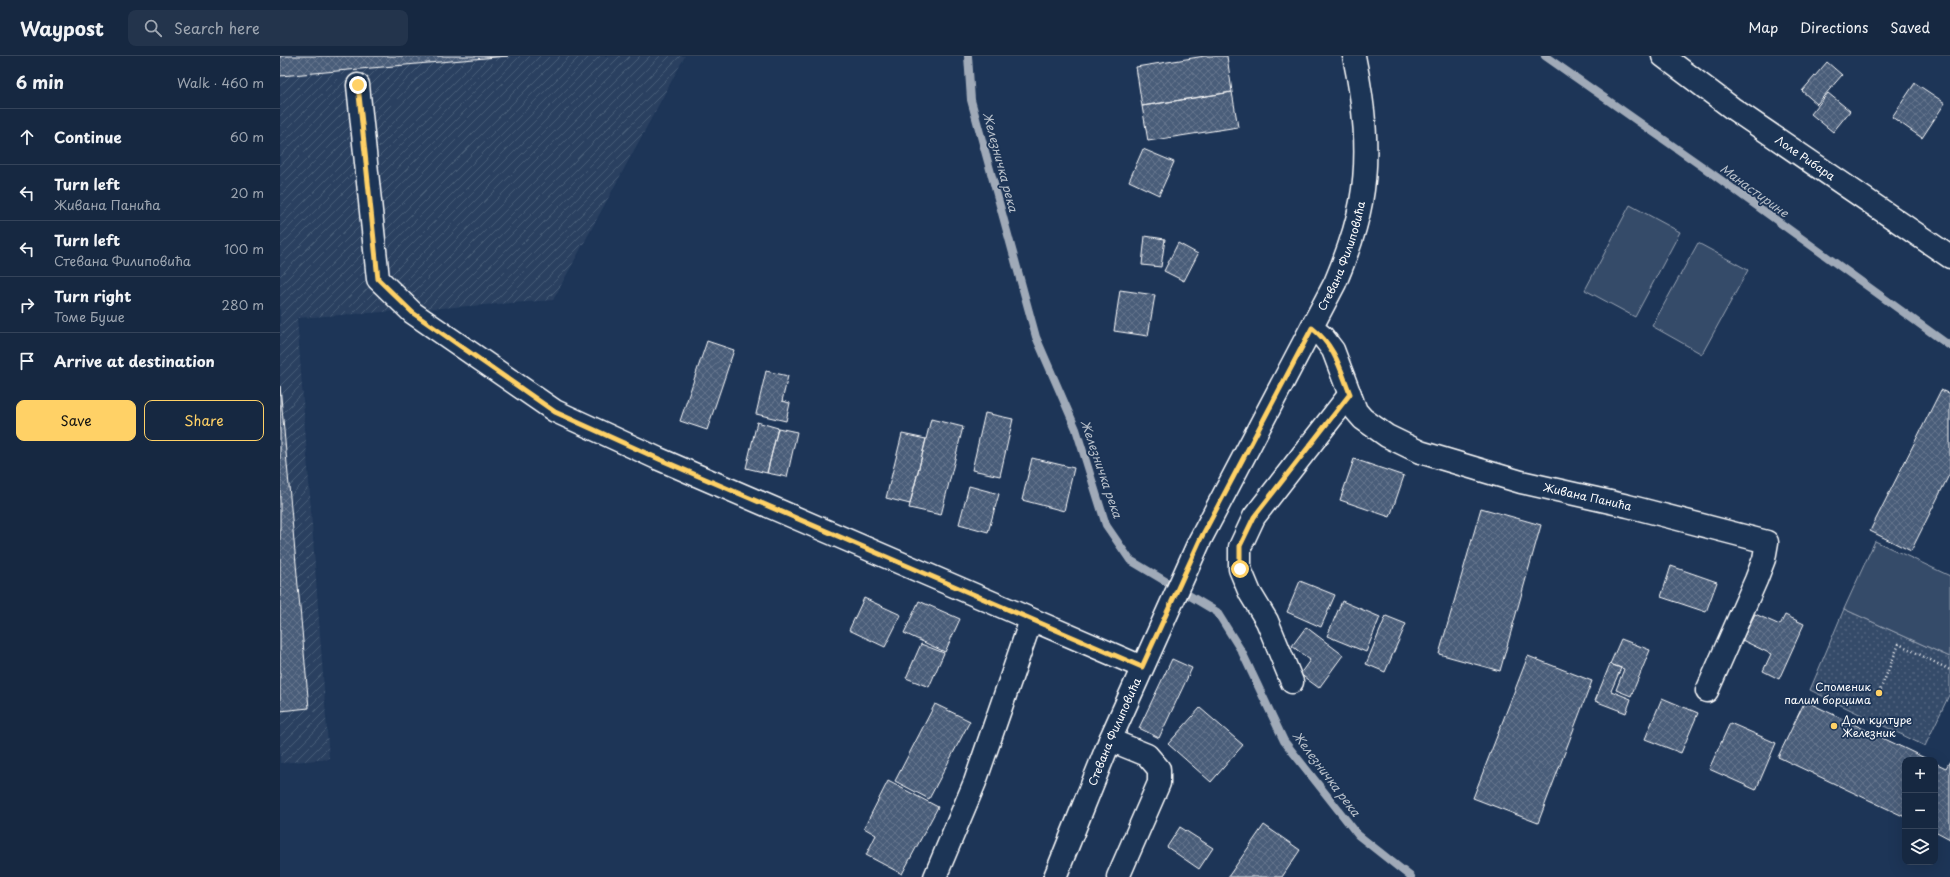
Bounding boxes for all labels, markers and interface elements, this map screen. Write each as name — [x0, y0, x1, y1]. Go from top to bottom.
search box — [128, 10, 408, 46]
text: Waypost — [20, 14, 104, 42]
text: Search here — [174, 16, 260, 39]
icon: search — [142, 17, 164, 39]
text: Map — [1748, 17, 1778, 38]
text: Directions — [1800, 17, 1868, 38]
text: Saved — [1890, 17, 1930, 38]
text: 6 min — [16, 69, 64, 95]
text: Walk · 460 m — [177, 73, 264, 92]
route end — [349, 76, 367, 94]
water label: Железничка река — [979, 110, 1023, 214]
text: Continue — [54, 125, 122, 148]
icon: ahead — [16, 126, 38, 148]
text: 60 m — [230, 127, 264, 146]
street label: Лоле Рибара — [1772, 131, 1839, 184]
water label: Манастирине — [1717, 159, 1793, 222]
text: Turn left — [54, 172, 120, 195]
icon: left — [16, 182, 38, 204]
text: 20 m — [230, 183, 264, 202]
text: Живана Панића — [54, 195, 160, 214]
street label: Стевана Филиповића — [1313, 200, 1369, 314]
text: Turn left — [54, 228, 120, 251]
icon: left — [16, 238, 38, 260]
text: 100 m — [224, 239, 264, 258]
text: Стевана Филиповића — [54, 251, 191, 270]
text: Turn right — [54, 284, 131, 307]
icon: right — [16, 294, 38, 316]
text: 280 m — [222, 295, 264, 314]
text: Томе Буше — [54, 307, 125, 326]
text: Arrive at destination — [54, 349, 215, 372]
icon: arrive — [16, 350, 38, 372]
button: Save — [16, 400, 136, 441]
button: Share — [144, 400, 264, 441]
water label: Железничка река — [1077, 417, 1127, 521]
street label: Живана Панића — [1542, 478, 1634, 515]
route start — [1231, 560, 1249, 578]
street label: Стевана Филиповића — [1084, 675, 1145, 788]
place label: Споменик палим борцима — [1784, 678, 1871, 708]
marker: Споменик палим борцима — [1874, 688, 1884, 698]
place label: Дом културе Железник — [1841, 711, 1912, 741]
marker: Дом културе Железник — [1829, 721, 1839, 731]
water label: Железничка река — [1289, 727, 1365, 820]
map controls — [1902, 757, 1938, 865]
button: + — [1902, 757, 1938, 793]
button: − — [1902, 793, 1938, 829]
button: layers — [1902, 829, 1938, 865]

